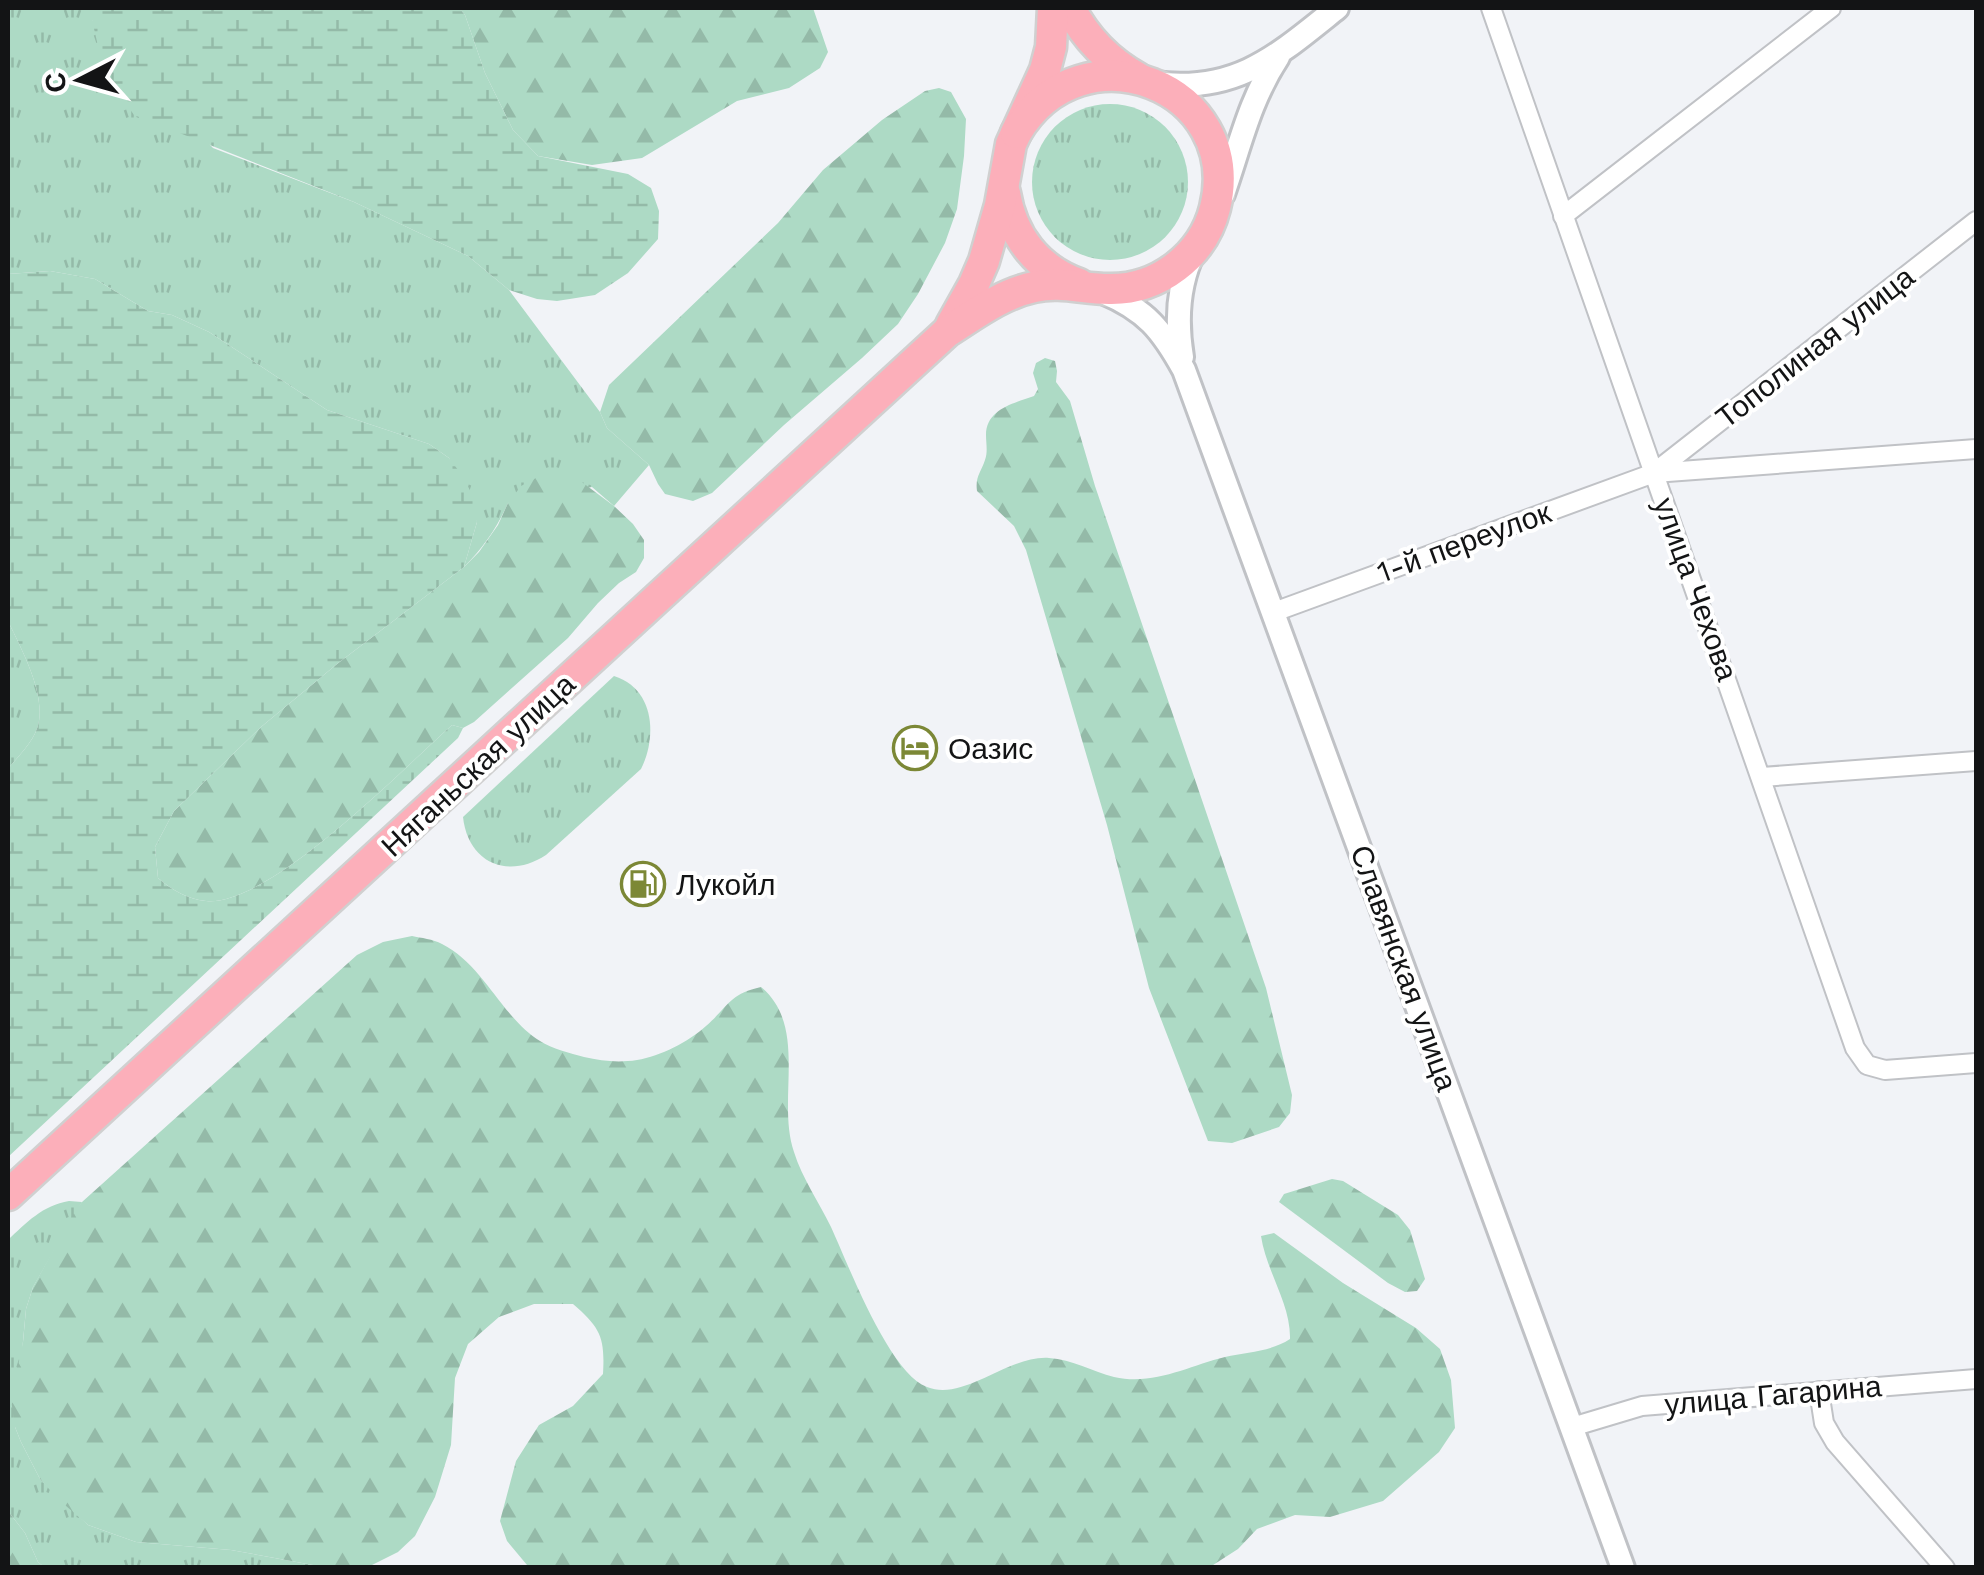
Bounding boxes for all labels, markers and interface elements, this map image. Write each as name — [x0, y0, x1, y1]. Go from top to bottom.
north arrow — [30, 30, 130, 130]
text: С — [38, 71, 73, 94]
street label: Тополиная улица — [1709, 259, 1921, 435]
street label: улица Чехова — [1647, 493, 1745, 686]
street label: 1-й переулок — [1373, 494, 1556, 590]
street label: Няганьская улица — [374, 666, 582, 864]
hotel icon: Оазис — [892, 725, 938, 771]
place label: Оазис — [948, 731, 1033, 766]
street label: Славянская улица — [1343, 840, 1465, 1096]
fuel station icon: Лукойл — [620, 861, 666, 907]
place label: Лукойл — [676, 867, 775, 902]
street label: улица Гагарина — [1663, 1368, 1883, 1422]

